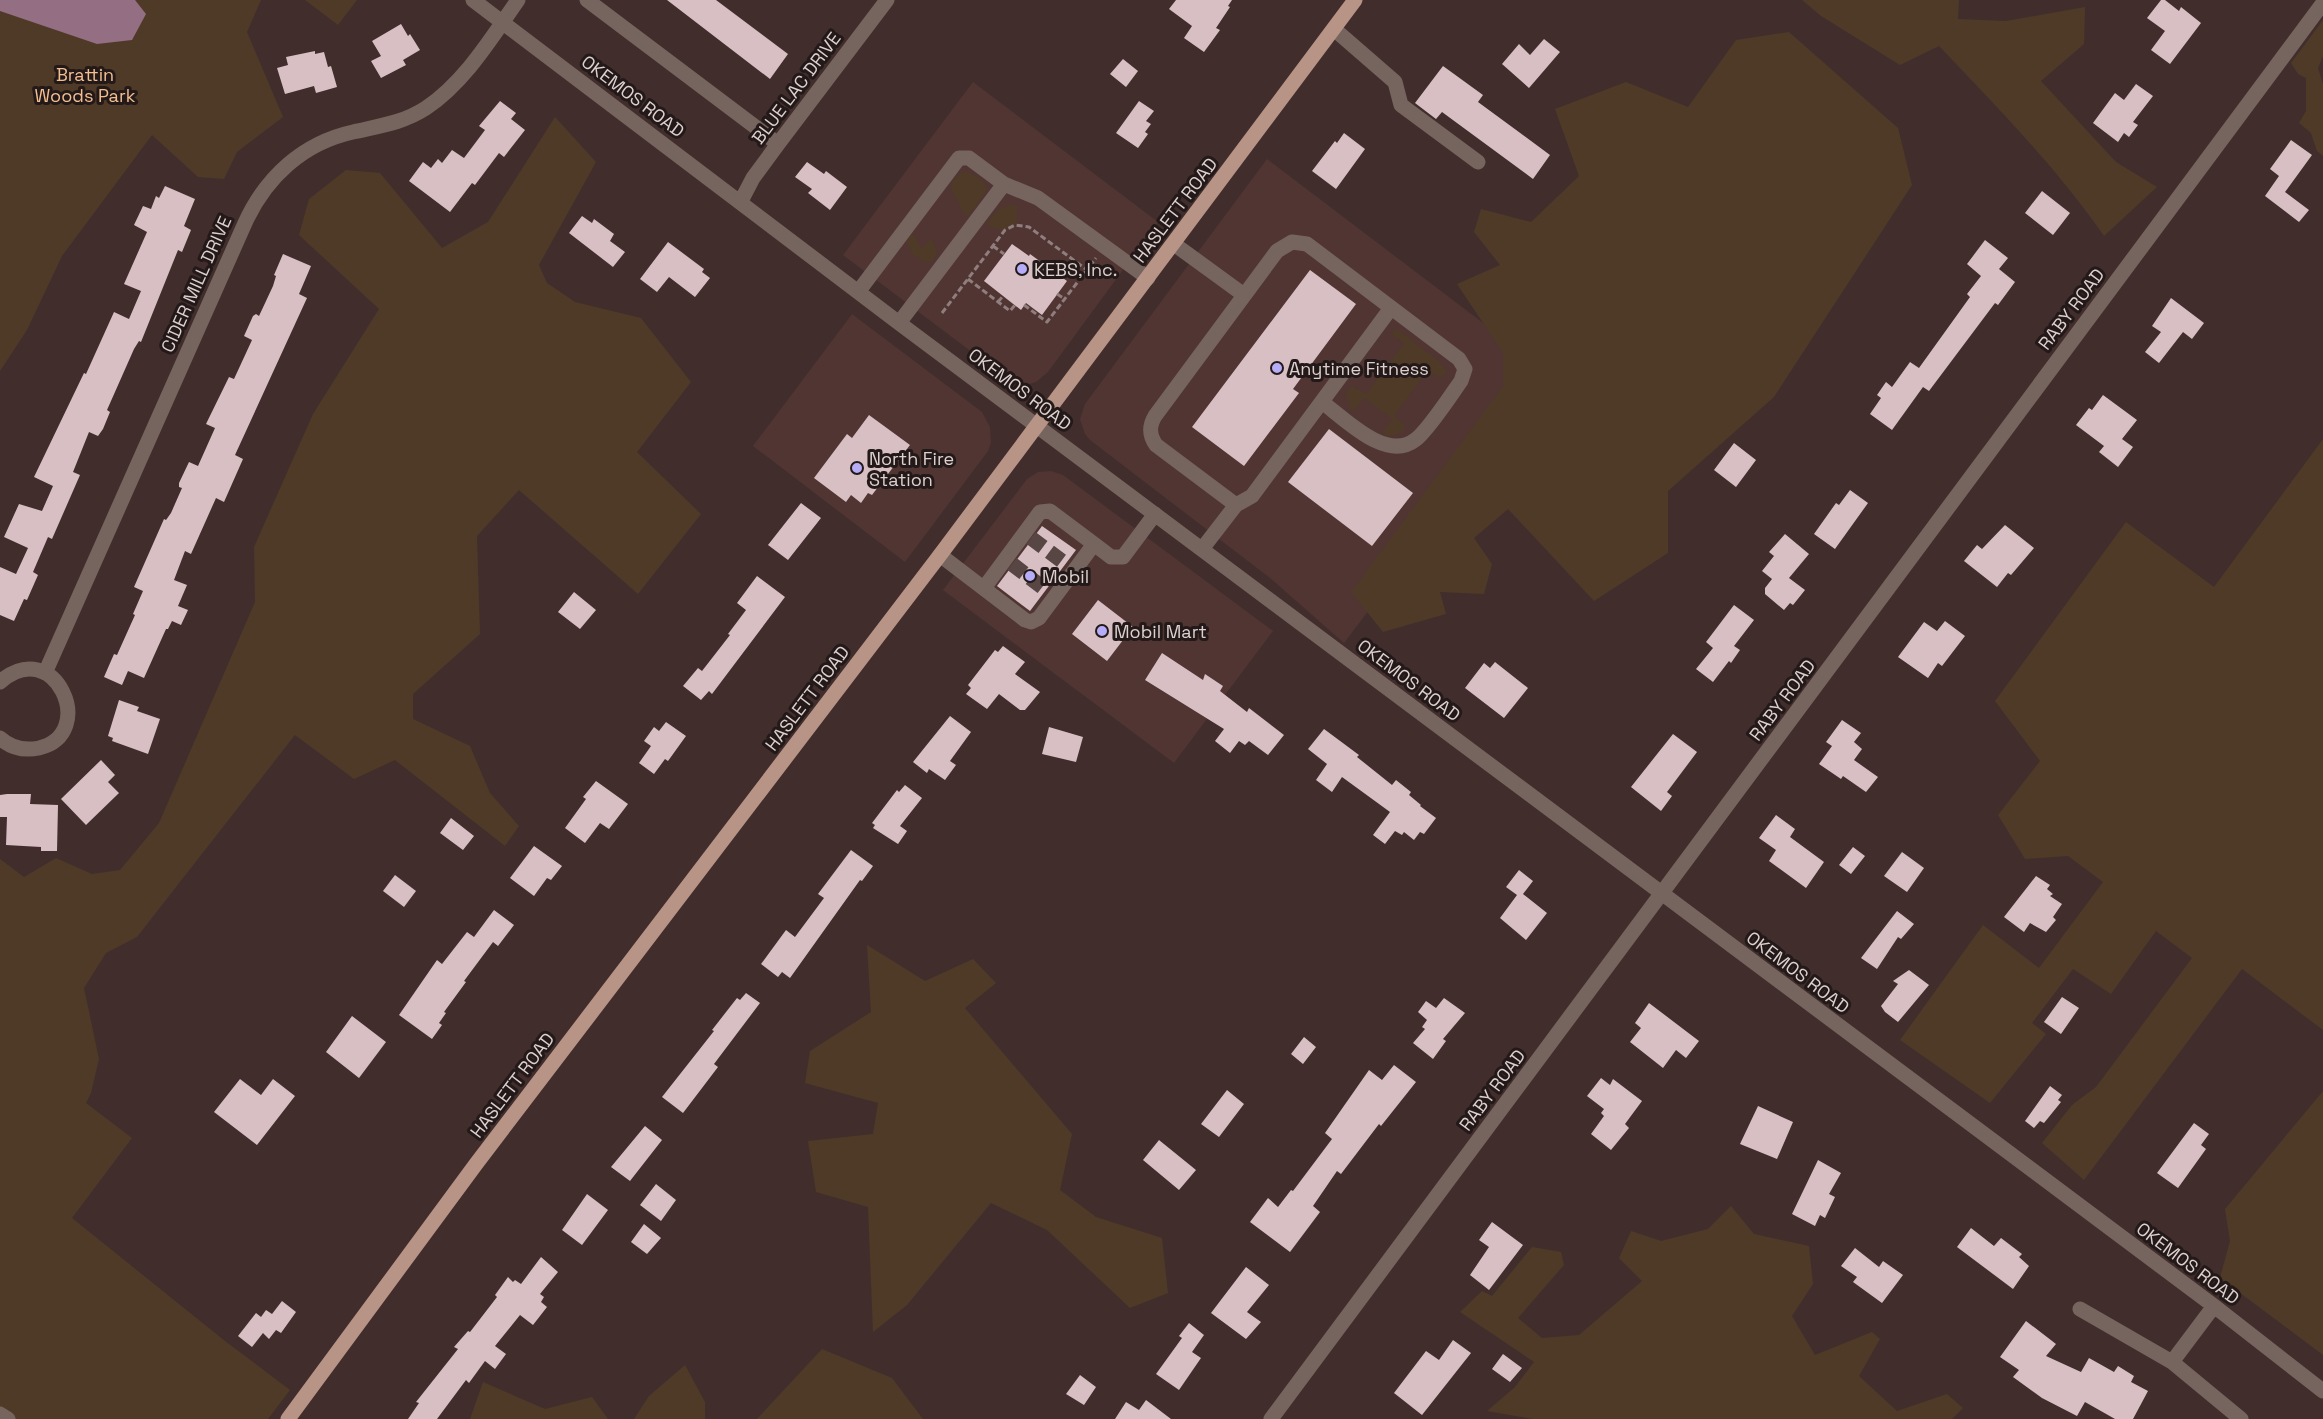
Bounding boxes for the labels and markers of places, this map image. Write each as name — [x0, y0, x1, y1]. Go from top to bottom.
place label: KEBS, Inc. — [1034, 258, 1117, 281]
marker: KEBS, Inc. — [1015, 262, 1029, 276]
place label: Anytime Fitness — [1289, 357, 1429, 380]
marker: Anytime Fitness — [1270, 361, 1284, 375]
place label: North Fire Station — [869, 447, 954, 491]
marker: North Fire Station — [850, 461, 864, 475]
place label: Mobil — [1042, 565, 1089, 588]
marker: Mobil — [1023, 569, 1037, 583]
place label: Mobil Mart — [1114, 620, 1207, 643]
marker: Mobil Mart — [1095, 624, 1109, 638]

